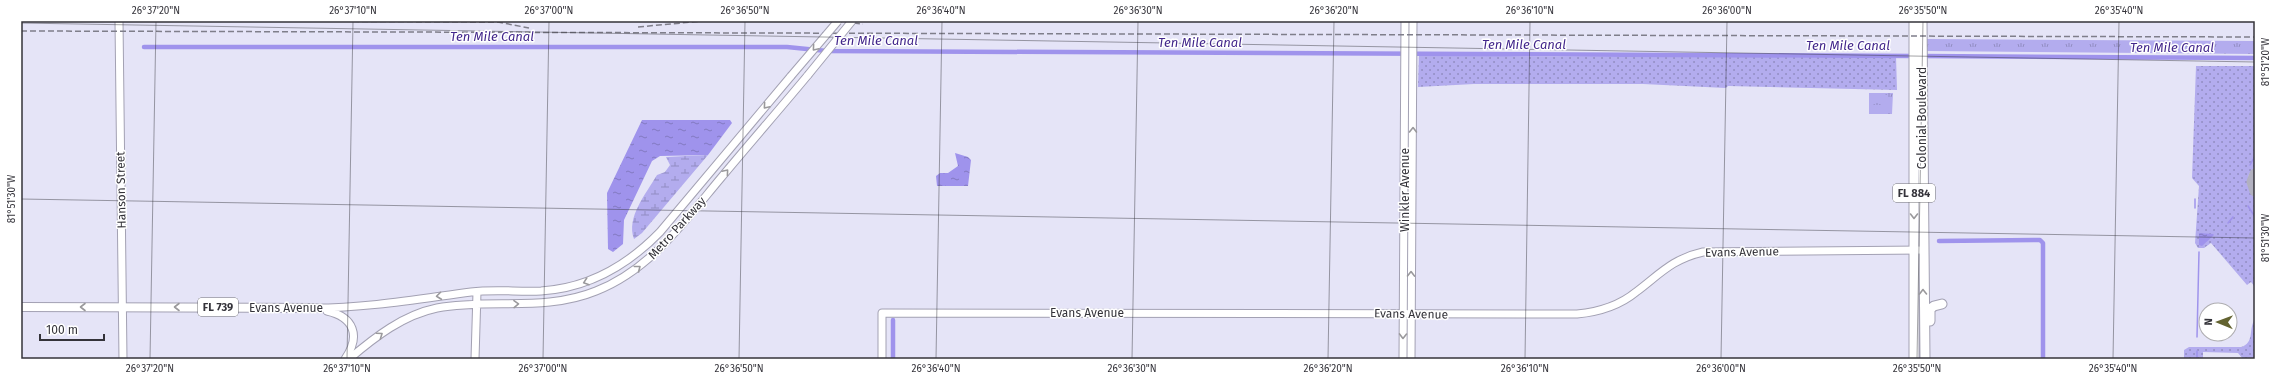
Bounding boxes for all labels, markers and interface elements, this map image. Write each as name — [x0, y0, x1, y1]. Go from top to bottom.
text: 26°37'20"N — [132, 5, 180, 17]
text: 26°37'10"N — [329, 5, 377, 17]
text: 26°37'00"N — [525, 5, 573, 17]
text: 26°36'50"N — [720, 5, 770, 17]
text: 26°36'40"N — [917, 5, 965, 17]
text: 26°36'30"N — [1113, 5, 1163, 17]
text: 26°36'20"N — [1310, 5, 1358, 17]
text: 26°36'10"N — [1506, 5, 1554, 17]
text: 26°36'00"N — [1702, 5, 1752, 17]
text: 26°35'50"N — [1899, 5, 1947, 17]
text: 26°35'40"N — [2095, 5, 2143, 17]
water label: Ten Mile Canal — [450, 29, 534, 44]
water label: Ten Mile Canal — [834, 33, 918, 48]
water label: Ten Mile Canal — [1158, 35, 1242, 50]
water label: Ten Mile Canal — [1482, 37, 1566, 52]
text: 81°51'20"W — [2260, 37, 2272, 86]
water label: Ten Mile Canal — [1806, 38, 1890, 53]
water label: Ten Mile Canal — [2130, 40, 2214, 55]
one-way arrow — [812, 44, 819, 51]
street label: Colonial Boulevard — [1915, 67, 1929, 169]
one-way arrow — [764, 101, 771, 108]
one-way arrow — [1409, 127, 1417, 133]
street label: Winkler Avenue — [1398, 148, 1412, 232]
street label: Hanson Street — [113, 151, 129, 229]
one-way arrow — [721, 170, 728, 177]
text: 81°51'30"W — [6, 174, 18, 223]
road number: FL 884 — [1893, 184, 1935, 202]
street label: Metro Parkway — [645, 194, 709, 262]
one-way arrow — [1910, 213, 1918, 219]
text: 81°51'30"W — [2260, 213, 2272, 262]
street label: Evans Avenue — [1705, 244, 1779, 260]
one-way arrow — [634, 265, 641, 272]
one-way arrow — [1407, 271, 1416, 277]
one-way arrow — [582, 277, 589, 286]
one-way arrow — [1919, 289, 1928, 295]
one-way arrow — [436, 292, 442, 301]
road number: FL 739 — [198, 298, 238, 316]
one-way arrow — [513, 300, 519, 308]
street label: Evans Avenue — [249, 301, 323, 315]
north arrow — [2198, 302, 2238, 342]
one-way arrow — [80, 303, 86, 311]
one-way arrow — [174, 303, 180, 311]
street label: Evans Avenue — [1050, 306, 1124, 320]
street label: Evans Avenue — [1374, 306, 1448, 322]
scale bar — [40, 316, 104, 342]
text: N — [2202, 318, 2215, 326]
text: 100 m — [46, 323, 78, 337]
one-way arrow — [375, 333, 382, 340]
one-way arrow — [1399, 333, 1407, 339]
text: 26°37'20"N — [126, 363, 174, 375]
text: 26°37'10"N — [323, 363, 371, 375]
text: 26°37'00"N — [519, 363, 567, 375]
text: 26°36'50"N — [714, 363, 764, 375]
text: 26°36'40"N — [912, 363, 960, 375]
text: 26°36'30"N — [1107, 363, 1157, 375]
text: 26°36'20"N — [1304, 363, 1352, 375]
text: 26°36'10"N — [1501, 363, 1549, 375]
text: 26°36'00"N — [1696, 363, 1746, 375]
text: 26°35'50"N — [1893, 363, 1941, 375]
text: 26°35'40"N — [2089, 363, 2137, 375]

